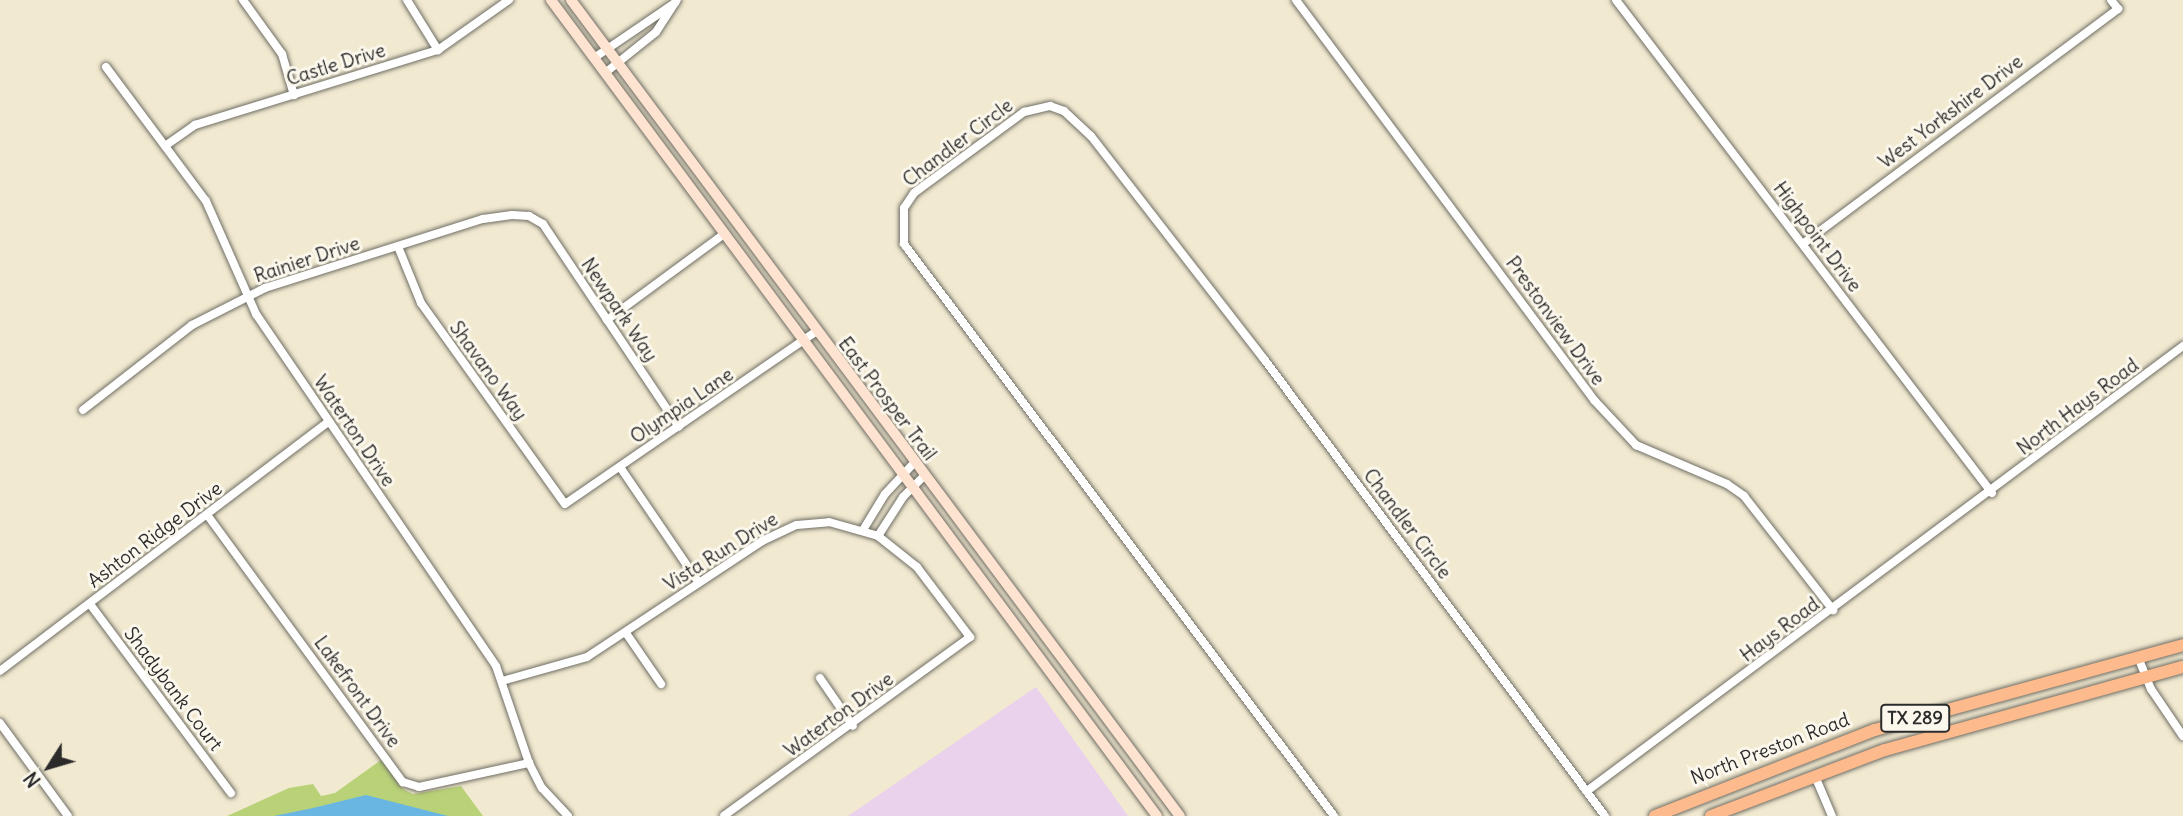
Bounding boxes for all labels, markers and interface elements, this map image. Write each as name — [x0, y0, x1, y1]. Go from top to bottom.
street label: Castle Drive — [284, 39, 388, 91]
street label: West Yorkshire Drive — [1874, 50, 2028, 174]
street label: Chandler Circle — [899, 94, 1017, 192]
street label: Highpoint Drive — [1768, 177, 1866, 297]
street label: Rainier Drive — [251, 232, 363, 288]
street label: Prestonview Drive — [1501, 252, 1609, 390]
street label: Newpark Way — [576, 254, 662, 366]
street label: Shavano Way — [444, 317, 532, 425]
street label: East Prosper Trail — [833, 333, 941, 465]
street label: North Hays Road — [2013, 354, 2143, 460]
street label: Olympia Lane — [626, 363, 738, 449]
street label: Waterton Drive — [308, 371, 400, 491]
street label: Chandler Circle — [1358, 465, 1456, 583]
street label: Ashton Ridge Drive — [83, 477, 227, 593]
street label: Vista Run Drive — [660, 508, 782, 596]
street label: Hays Road — [1736, 593, 1824, 667]
street label: Shadybank Court — [119, 623, 227, 755]
street label: Lakefront Drive — [309, 632, 405, 752]
street label: Waterton Drive — [780, 668, 898, 762]
road number: TX 289 — [1880, 704, 1950, 732]
street label: North Preston Road — [1688, 708, 1852, 790]
north arrow — [14, 732, 84, 802]
text: N — [19, 767, 46, 792]

